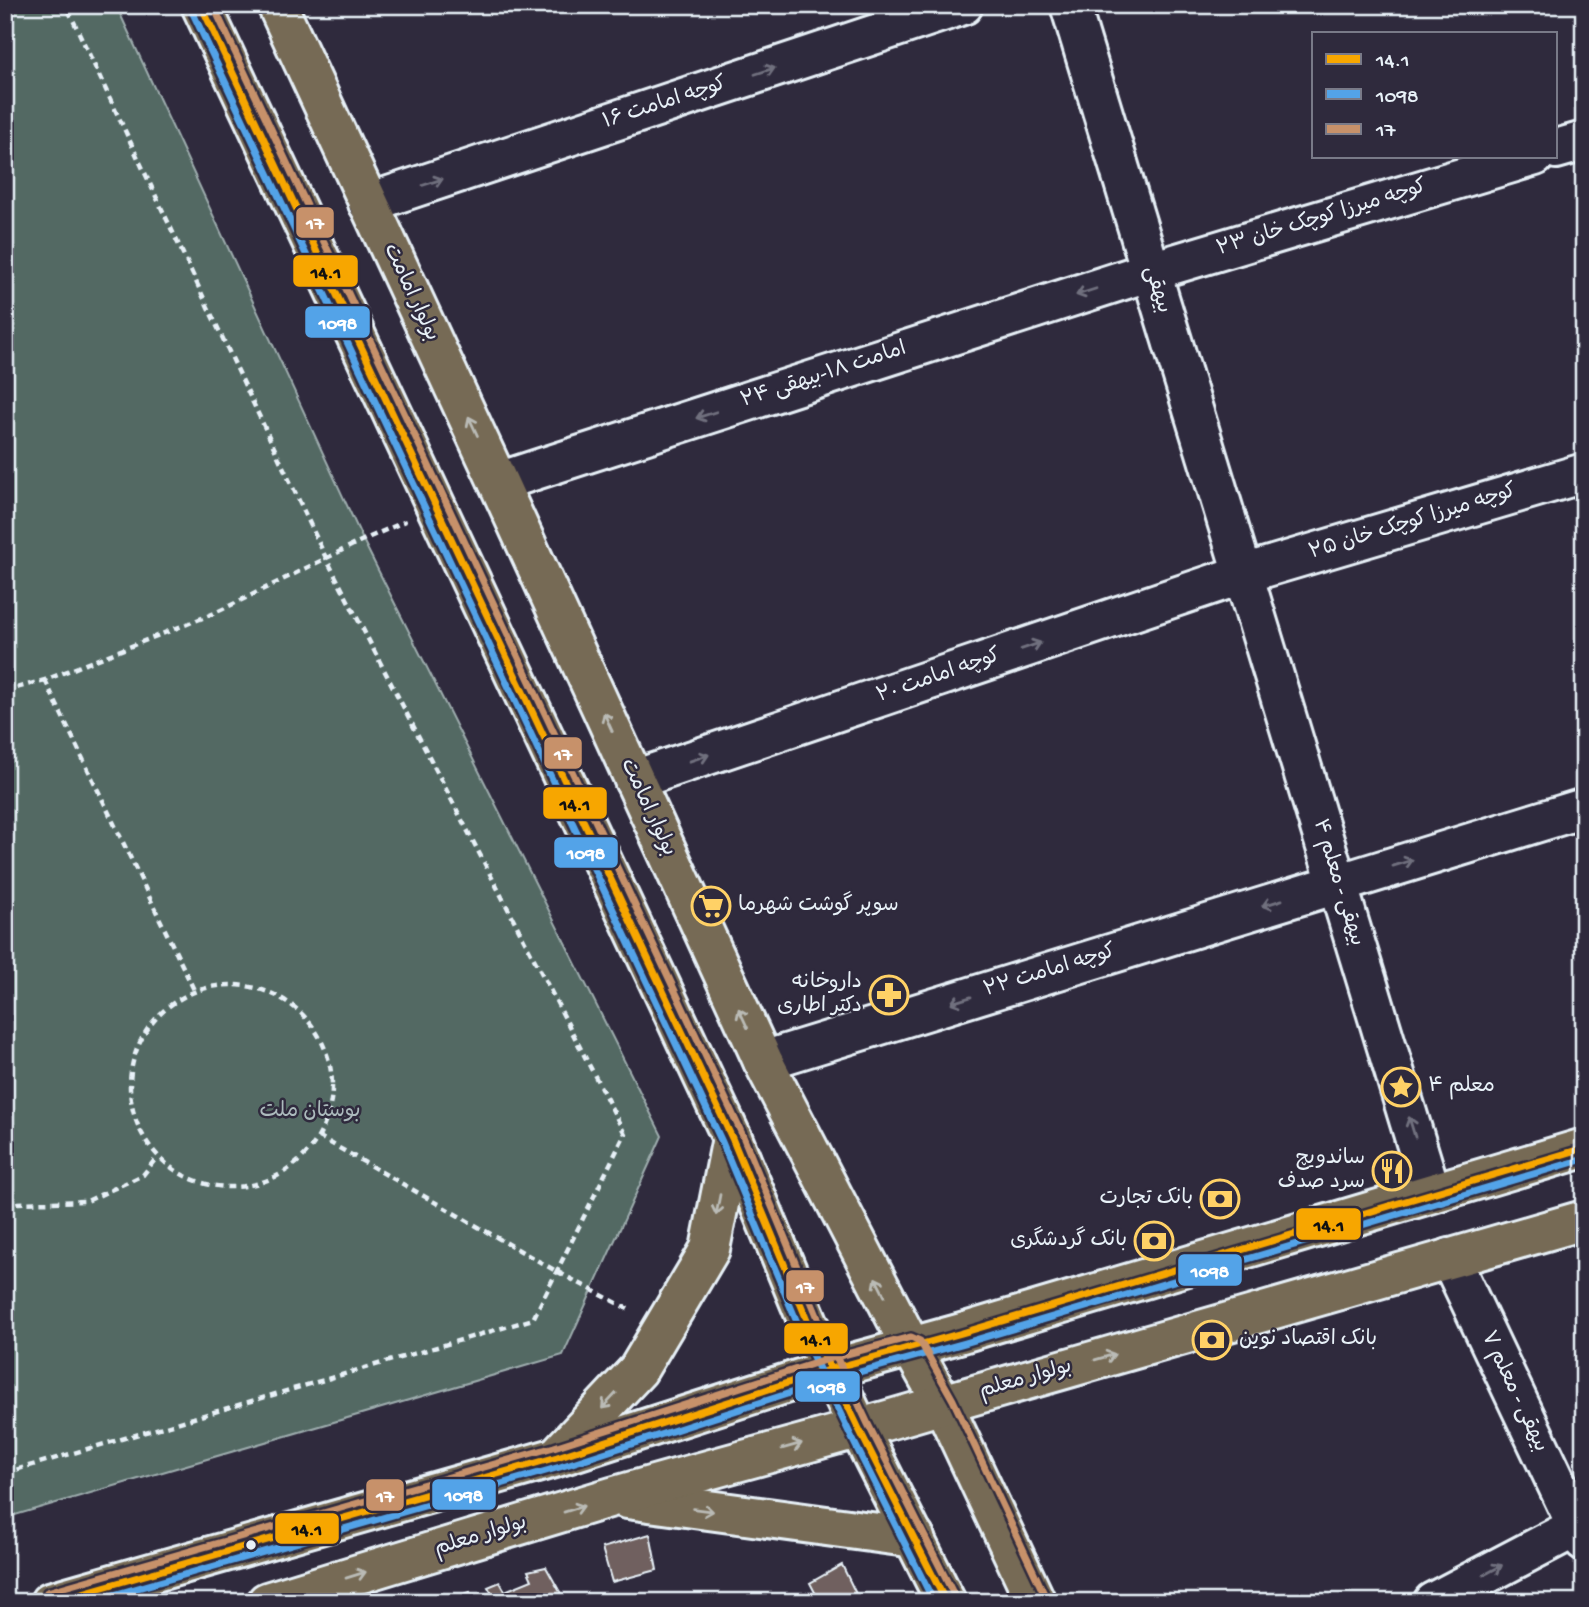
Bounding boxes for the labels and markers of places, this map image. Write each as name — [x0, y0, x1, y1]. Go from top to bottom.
supermarket icon: سوپر گوشت شهرما — [690, 885, 732, 927]
place label: سوپر گوشت شهرما — [738, 891, 899, 919]
place label: داروخانه دکتر اطاری — [777, 971, 862, 1020]
pharmacy icon: داروخانه دکتر اطاری — [868, 974, 910, 1016]
place icon: معلم ۴ — [1380, 1066, 1422, 1108]
place label: معلم ۴ — [1428, 1075, 1495, 1100]
place label: ساندویچ سرد صدف — [1278, 1147, 1365, 1196]
restaurant icon: ساندویچ سرد صدف — [1371, 1150, 1413, 1192]
bank icon: بانک تجارت — [1199, 1178, 1241, 1220]
place label: بانک تجارت — [1100, 1186, 1193, 1212]
bank icon: بانک گردشگری — [1133, 1220, 1175, 1262]
place label: بانک گردشگری — [1010, 1226, 1127, 1254]
bank icon: بانک اقتصاد نوین — [1191, 1319, 1233, 1361]
place label: بانک اقتصاد نوین — [1239, 1327, 1377, 1353]
unlabelled marker — [244, 1538, 258, 1552]

